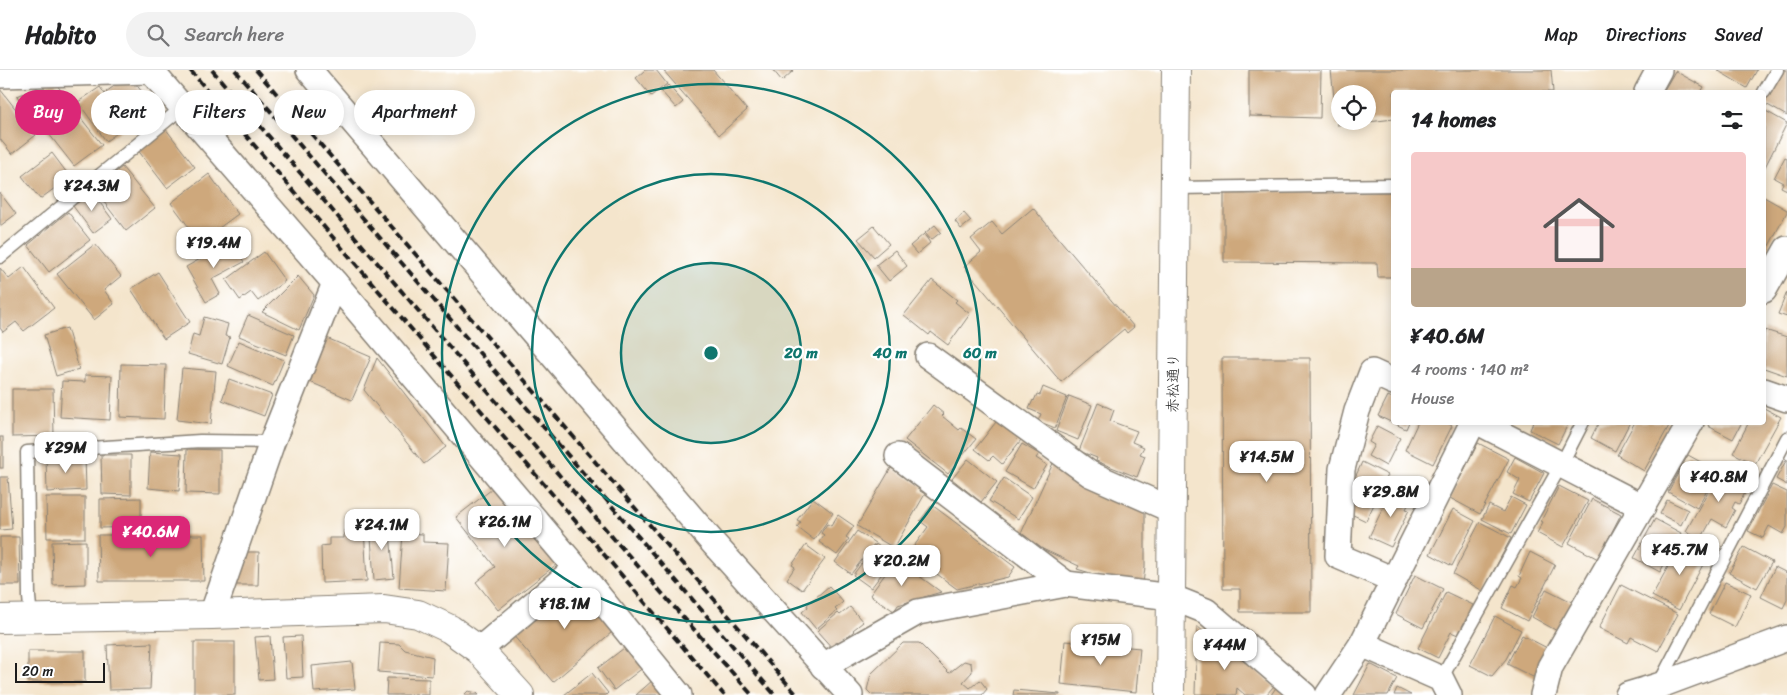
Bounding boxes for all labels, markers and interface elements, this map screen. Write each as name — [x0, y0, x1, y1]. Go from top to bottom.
search box — [126, 12, 476, 57]
text: Habito — [25, 14, 96, 56]
text: Search here — [184, 18, 284, 51]
text: Map — [1545, 19, 1578, 51]
text: Directions — [1606, 19, 1687, 51]
text: Saved — [1715, 19, 1762, 51]
icon: search — [144, 21, 172, 49]
map controls — [1331, 85, 1376, 130]
button: locate — [1331, 85, 1376, 130]
chip: Buy — [15, 90, 81, 135]
chip: Rent — [91, 90, 165, 135]
chip: Filters — [175, 90, 264, 135]
chip: New — [274, 90, 344, 135]
chip: Apartment — [354, 90, 475, 135]
text: 14 homes — [1411, 101, 1496, 139]
icon: filters — [1718, 106, 1746, 134]
pin: ¥24.3M — [51, 170, 133, 212]
text: ¥24.3M — [65, 171, 119, 200]
icon: home — [1534, 185, 1624, 275]
pin: ¥19.4M — [173, 226, 255, 269]
text: ¥19.4M — [187, 228, 241, 257]
text: ¥40.6M — [1411, 317, 1484, 355]
text: 20 m — [783, 340, 818, 366]
text: 40 m — [872, 340, 908, 366]
text: 60 m — [962, 340, 997, 366]
centre of rings — [702, 344, 720, 362]
street label: 赤松通り — [1159, 353, 1187, 413]
text: 4 rooms · 140 m² — [1411, 355, 1529, 384]
text: House — [1411, 384, 1454, 413]
pin: ¥29M — [36, 432, 96, 474]
text: ¥29M — [46, 433, 87, 462]
pin: ¥14.5M — [1226, 440, 1308, 483]
text: ¥14.5M — [1240, 442, 1294, 471]
pin: ¥40.8M — [1678, 460, 1760, 503]
text: ¥40.8M — [1691, 462, 1747, 491]
pin: ¥29.8M — [1350, 476, 1432, 518]
text: ¥29.8M — [1363, 477, 1419, 506]
pin: ¥26.1M — [464, 506, 546, 548]
text: ¥26.1M — [479, 507, 531, 536]
pin: ¥24.1M — [341, 508, 423, 551]
text: ¥24.1M — [356, 510, 408, 539]
pin: ¥40.6M — [110, 516, 192, 558]
text: ¥40.6M — [123, 517, 179, 546]
pin: ¥45.7M — [1639, 534, 1721, 576]
text: ¥45.7M — [1652, 535, 1708, 564]
pin: ¥20.2M — [861, 544, 943, 587]
text: ¥20.2M — [874, 546, 930, 575]
pin: ¥18.1M — [524, 588, 606, 630]
text: ¥18.1M — [540, 589, 590, 618]
pin: ¥15M — [1071, 624, 1131, 666]
text: ¥15M — [1082, 625, 1120, 654]
pin: ¥44M — [1195, 628, 1255, 671]
text: ¥44M — [1204, 630, 1246, 659]
text: 20 m — [22, 659, 53, 684]
scale bar — [15, 660, 105, 683]

